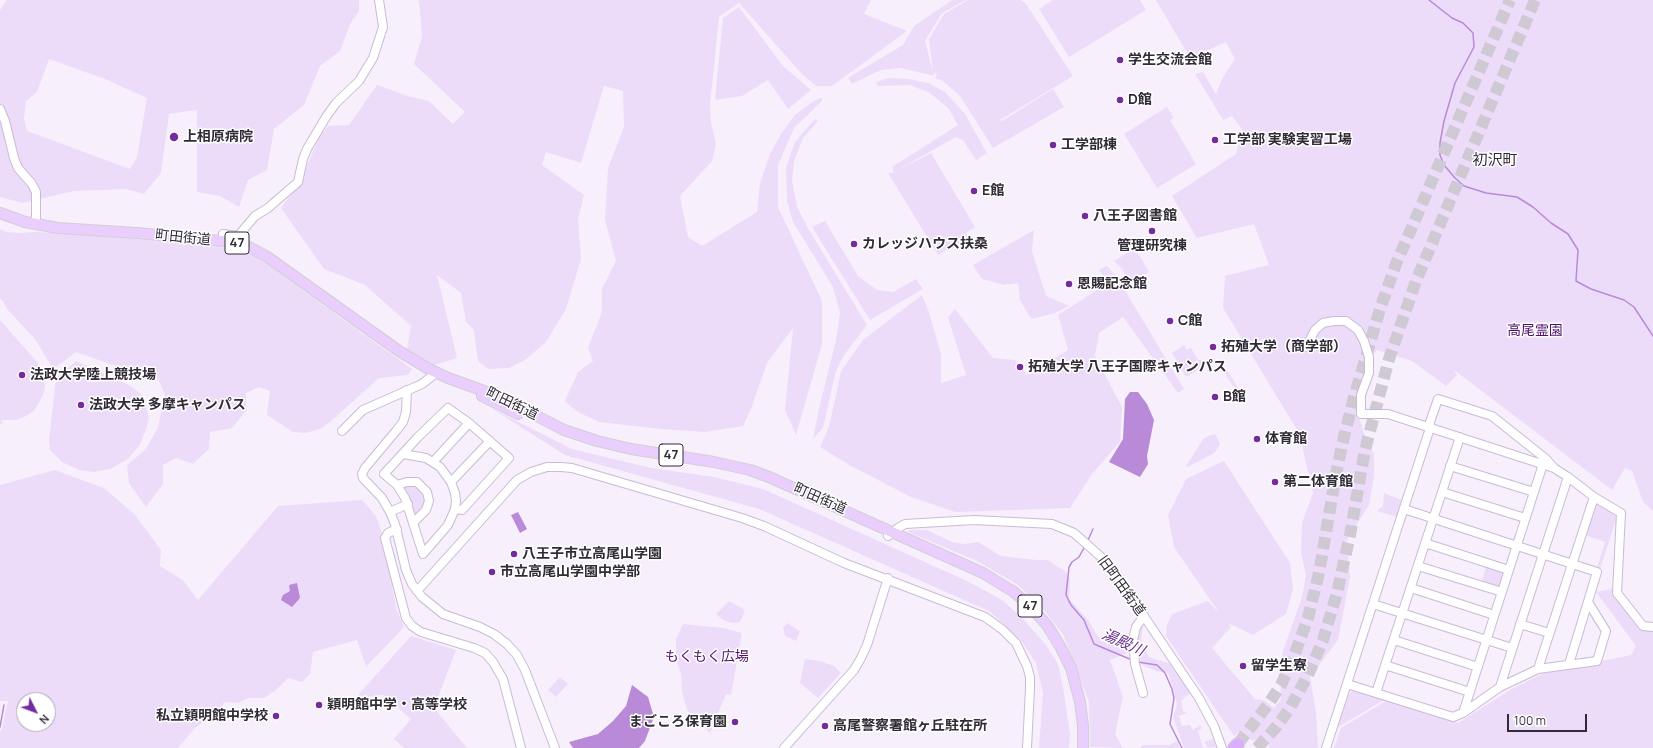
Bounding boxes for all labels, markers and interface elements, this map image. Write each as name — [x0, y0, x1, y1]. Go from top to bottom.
place label: 学生交流会館 — [1128, 52, 1212, 68]
marker: 学生交流会館 — [1115, 55, 1125, 65]
place label: D館 — [1128, 92, 1152, 108]
marker: D館 — [1115, 95, 1125, 105]
place label: 上相原病院 — [183, 129, 253, 145]
marker: 上相原病院 — [168, 131, 180, 143]
place label: 工学部 実験実習工場 — [1223, 132, 1352, 148]
marker: 工学部 実験実習工場 — [1210, 135, 1220, 145]
place label: 工学部棟 — [1061, 137, 1117, 153]
marker: 工学部棟 — [1048, 140, 1058, 150]
district label: 初沢町 — [1473, 152, 1517, 170]
place label: E館 — [982, 183, 1004, 199]
marker: E館 — [969, 186, 979, 196]
place label: 八王子図書館 — [1093, 208, 1177, 224]
marker: 八王子図書館 — [1080, 211, 1090, 221]
marker: 管理研究棟 — [1147, 226, 1157, 236]
street label: 町田街道 — [154, 227, 212, 249]
road number: 47 — [225, 232, 249, 254]
place label: カレッジハウス扶桑 — [862, 236, 988, 252]
place label: 管理研究棟 — [1117, 238, 1187, 254]
marker: カレッジハウス扶桑 — [849, 239, 859, 249]
place label: 恩賜記念館 — [1077, 276, 1147, 292]
marker: 恩賜記念館 — [1064, 279, 1074, 289]
place label: C館 — [1178, 313, 1202, 329]
marker: C館 — [1165, 316, 1175, 326]
park label: 高尾霊園 — [1507, 323, 1563, 339]
place label: 拓殖大学（商学部） — [1221, 339, 1347, 355]
marker: 拓殖大学（商学部） — [1208, 342, 1218, 352]
place label: 拓殖大学 八王子国際キャンパス — [1028, 359, 1227, 375]
marker: 拓殖大学 八王子国際キャンパス — [1015, 362, 1025, 372]
place label: 法政大学陸上競技場 — [30, 367, 156, 383]
marker: 法政大学陸上競技場 — [17, 370, 27, 380]
street label: 町田街道 — [483, 384, 541, 424]
place label: B館 — [1223, 389, 1246, 405]
marker: B館 — [1210, 392, 1220, 402]
place label: 法政大学 多摩キャンパス — [89, 397, 246, 413]
marker: 法政大学 多摩キャンパス — [76, 400, 86, 410]
place label: 体育館 — [1265, 431, 1307, 447]
marker: 体育館 — [1252, 434, 1262, 444]
road number: 47 — [659, 444, 683, 466]
place label: 第二体育館 — [1283, 474, 1353, 490]
marker: 第二体育館 — [1270, 477, 1280, 487]
street label: 町田街道 — [791, 480, 849, 518]
place label: 八王子市立高尾山学園 — [522, 546, 662, 562]
marker: 八王子市立高尾山学園 — [509, 549, 519, 559]
street label: 旧町田街道 — [1094, 553, 1148, 619]
place label: 市立高尾山学園中学部 — [500, 564, 640, 580]
marker: 市立高尾山学園中学部 — [487, 567, 497, 577]
road number: 47 — [1018, 595, 1042, 617]
water label: 湯殿川 — [1099, 626, 1147, 660]
park label: もくもく広場 — [665, 649, 749, 665]
place label: 留学生寮 — [1251, 658, 1307, 674]
marker: 留学生寮 — [1238, 661, 1248, 671]
north arrow — [16, 692, 56, 732]
place label: 穎明館中学・高等学校 — [327, 697, 467, 713]
marker: 穎明館中学・高等学校 — [314, 700, 324, 710]
scale bar — [1509, 706, 1589, 732]
place label: 私立穎明館中学校 — [156, 708, 268, 724]
marker: 私立穎明館中学校 — [271, 711, 281, 721]
text: N — [36, 712, 53, 728]
text: 100 m — [1514, 712, 1546, 729]
place label: まごころ保育園 — [629, 714, 727, 730]
marker: まごころ保育園 — [730, 717, 740, 727]
place label: 高尾警察署館ヶ丘駐在所 — [833, 718, 987, 734]
marker: 高尾警察署館ヶ丘駐在所 — [820, 721, 830, 731]

